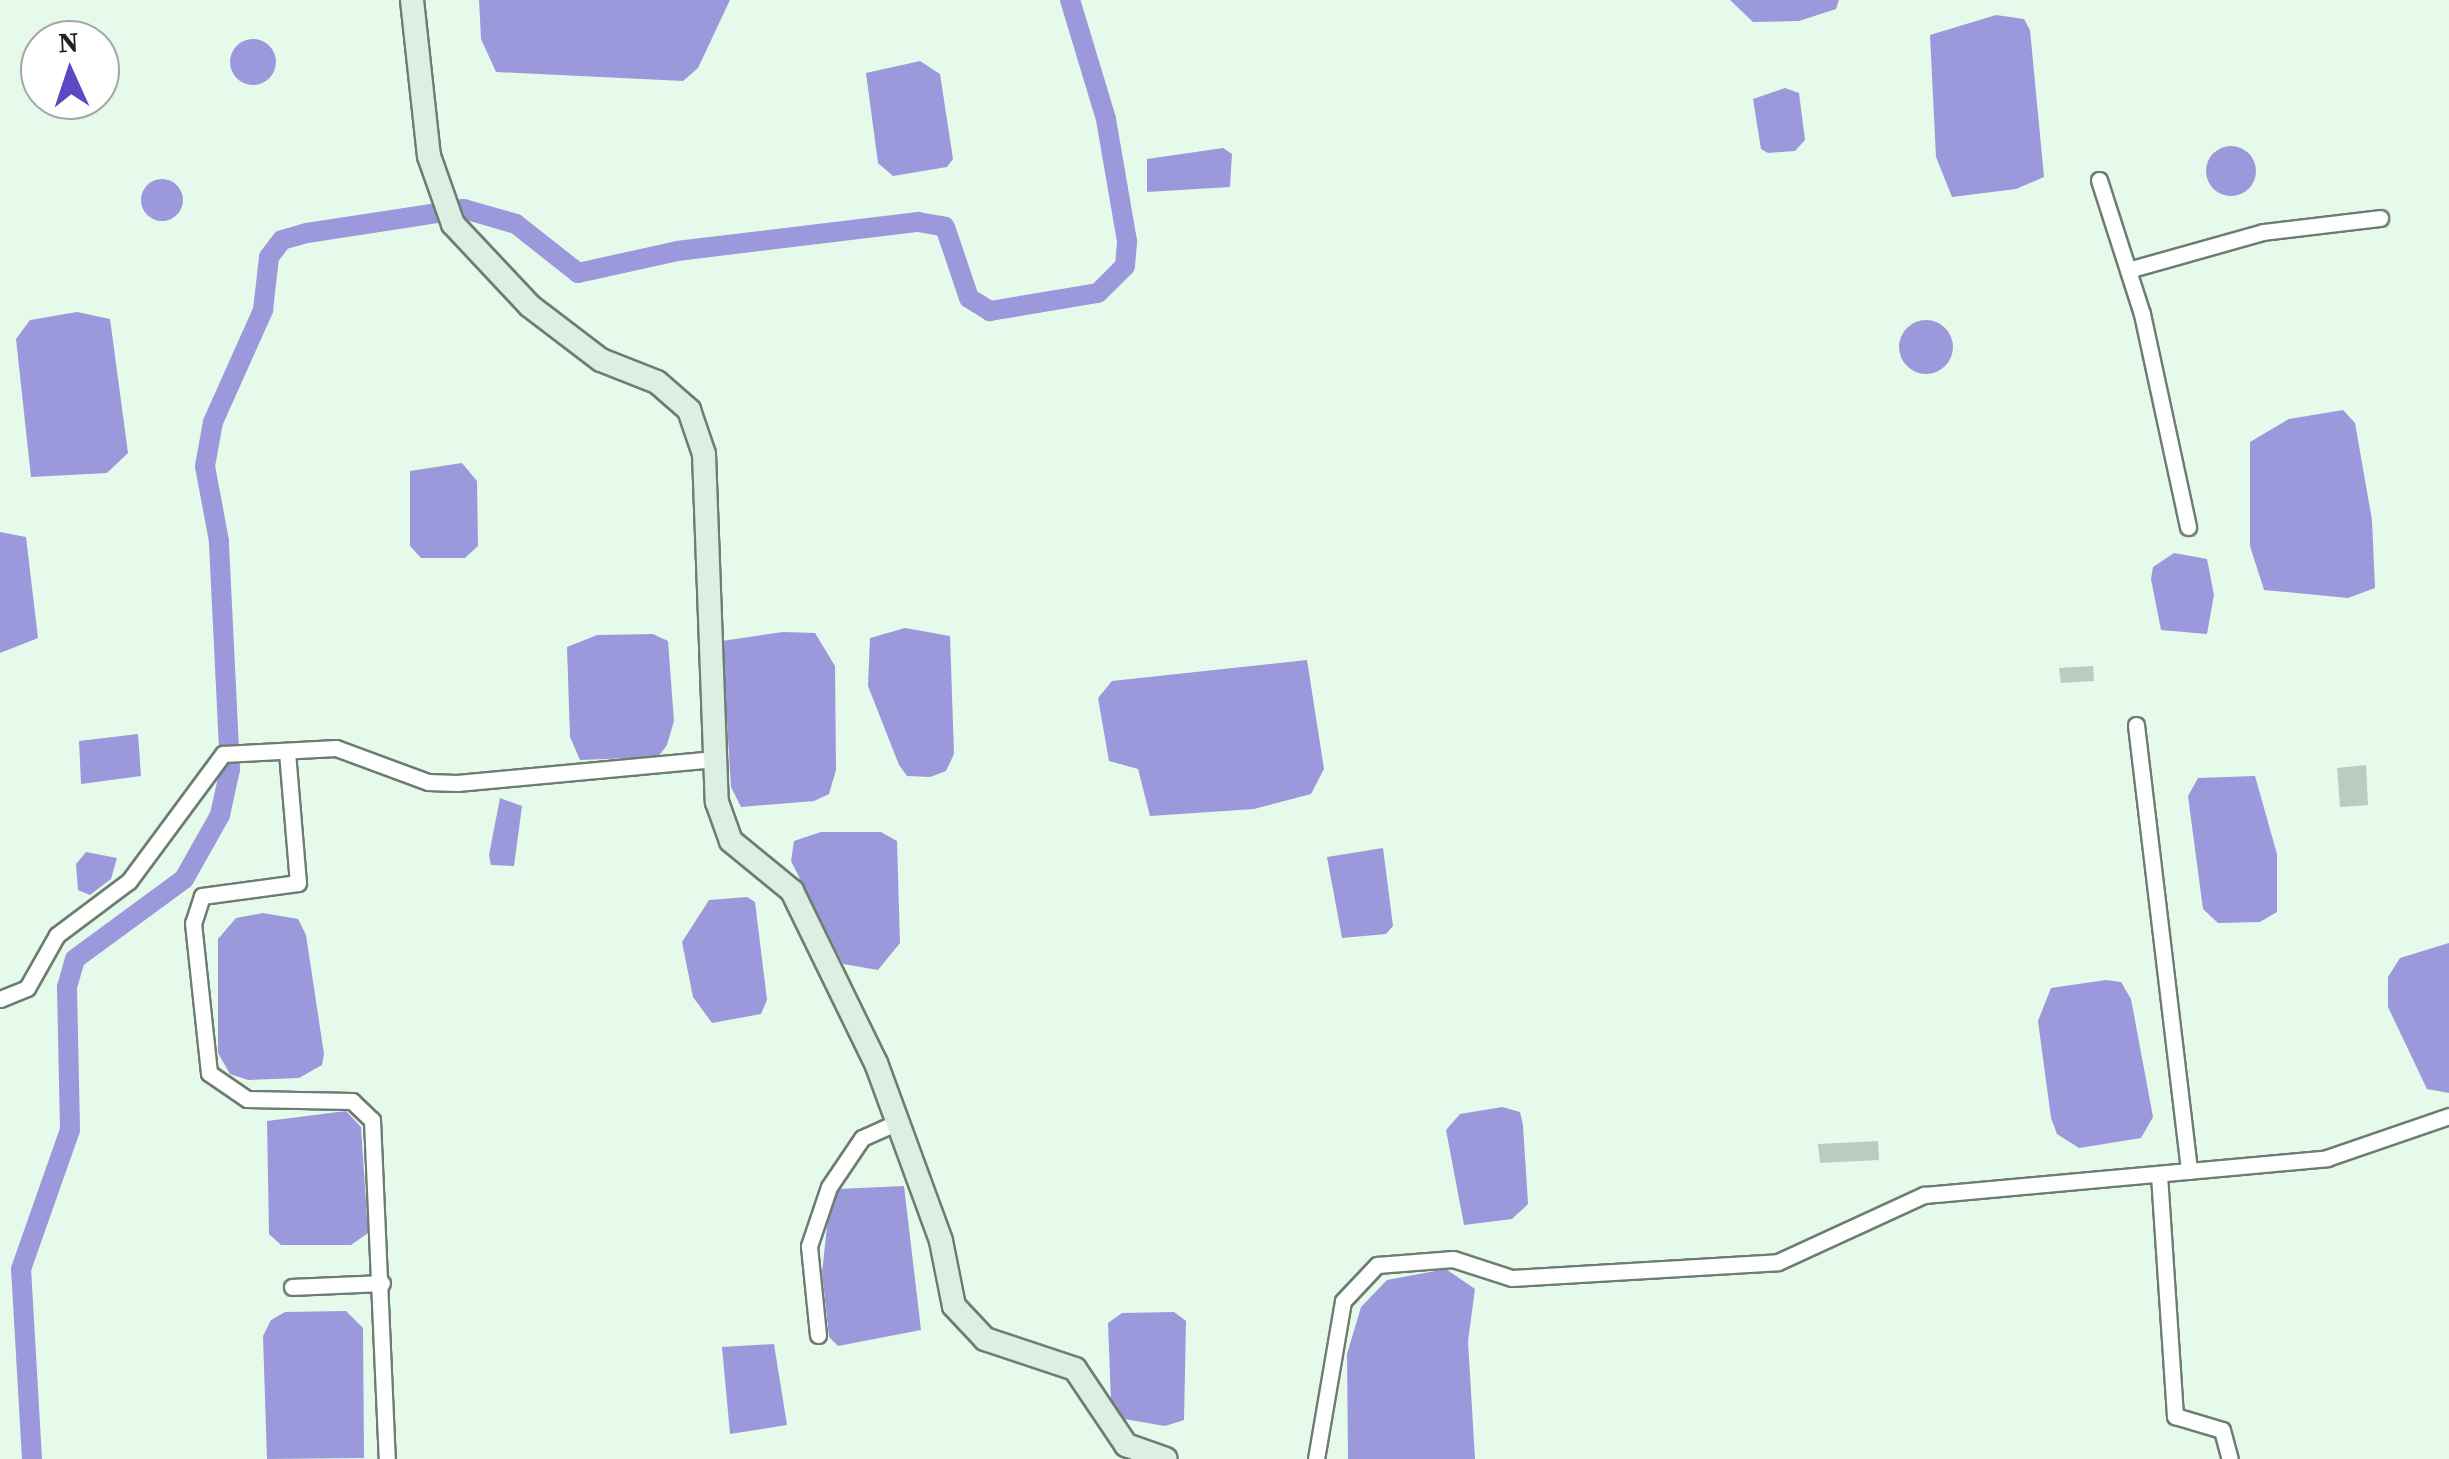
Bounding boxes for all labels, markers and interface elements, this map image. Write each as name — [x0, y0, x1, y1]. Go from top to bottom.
north arrow — [20, 20, 120, 120]
text: N — [57, 23, 80, 62]

